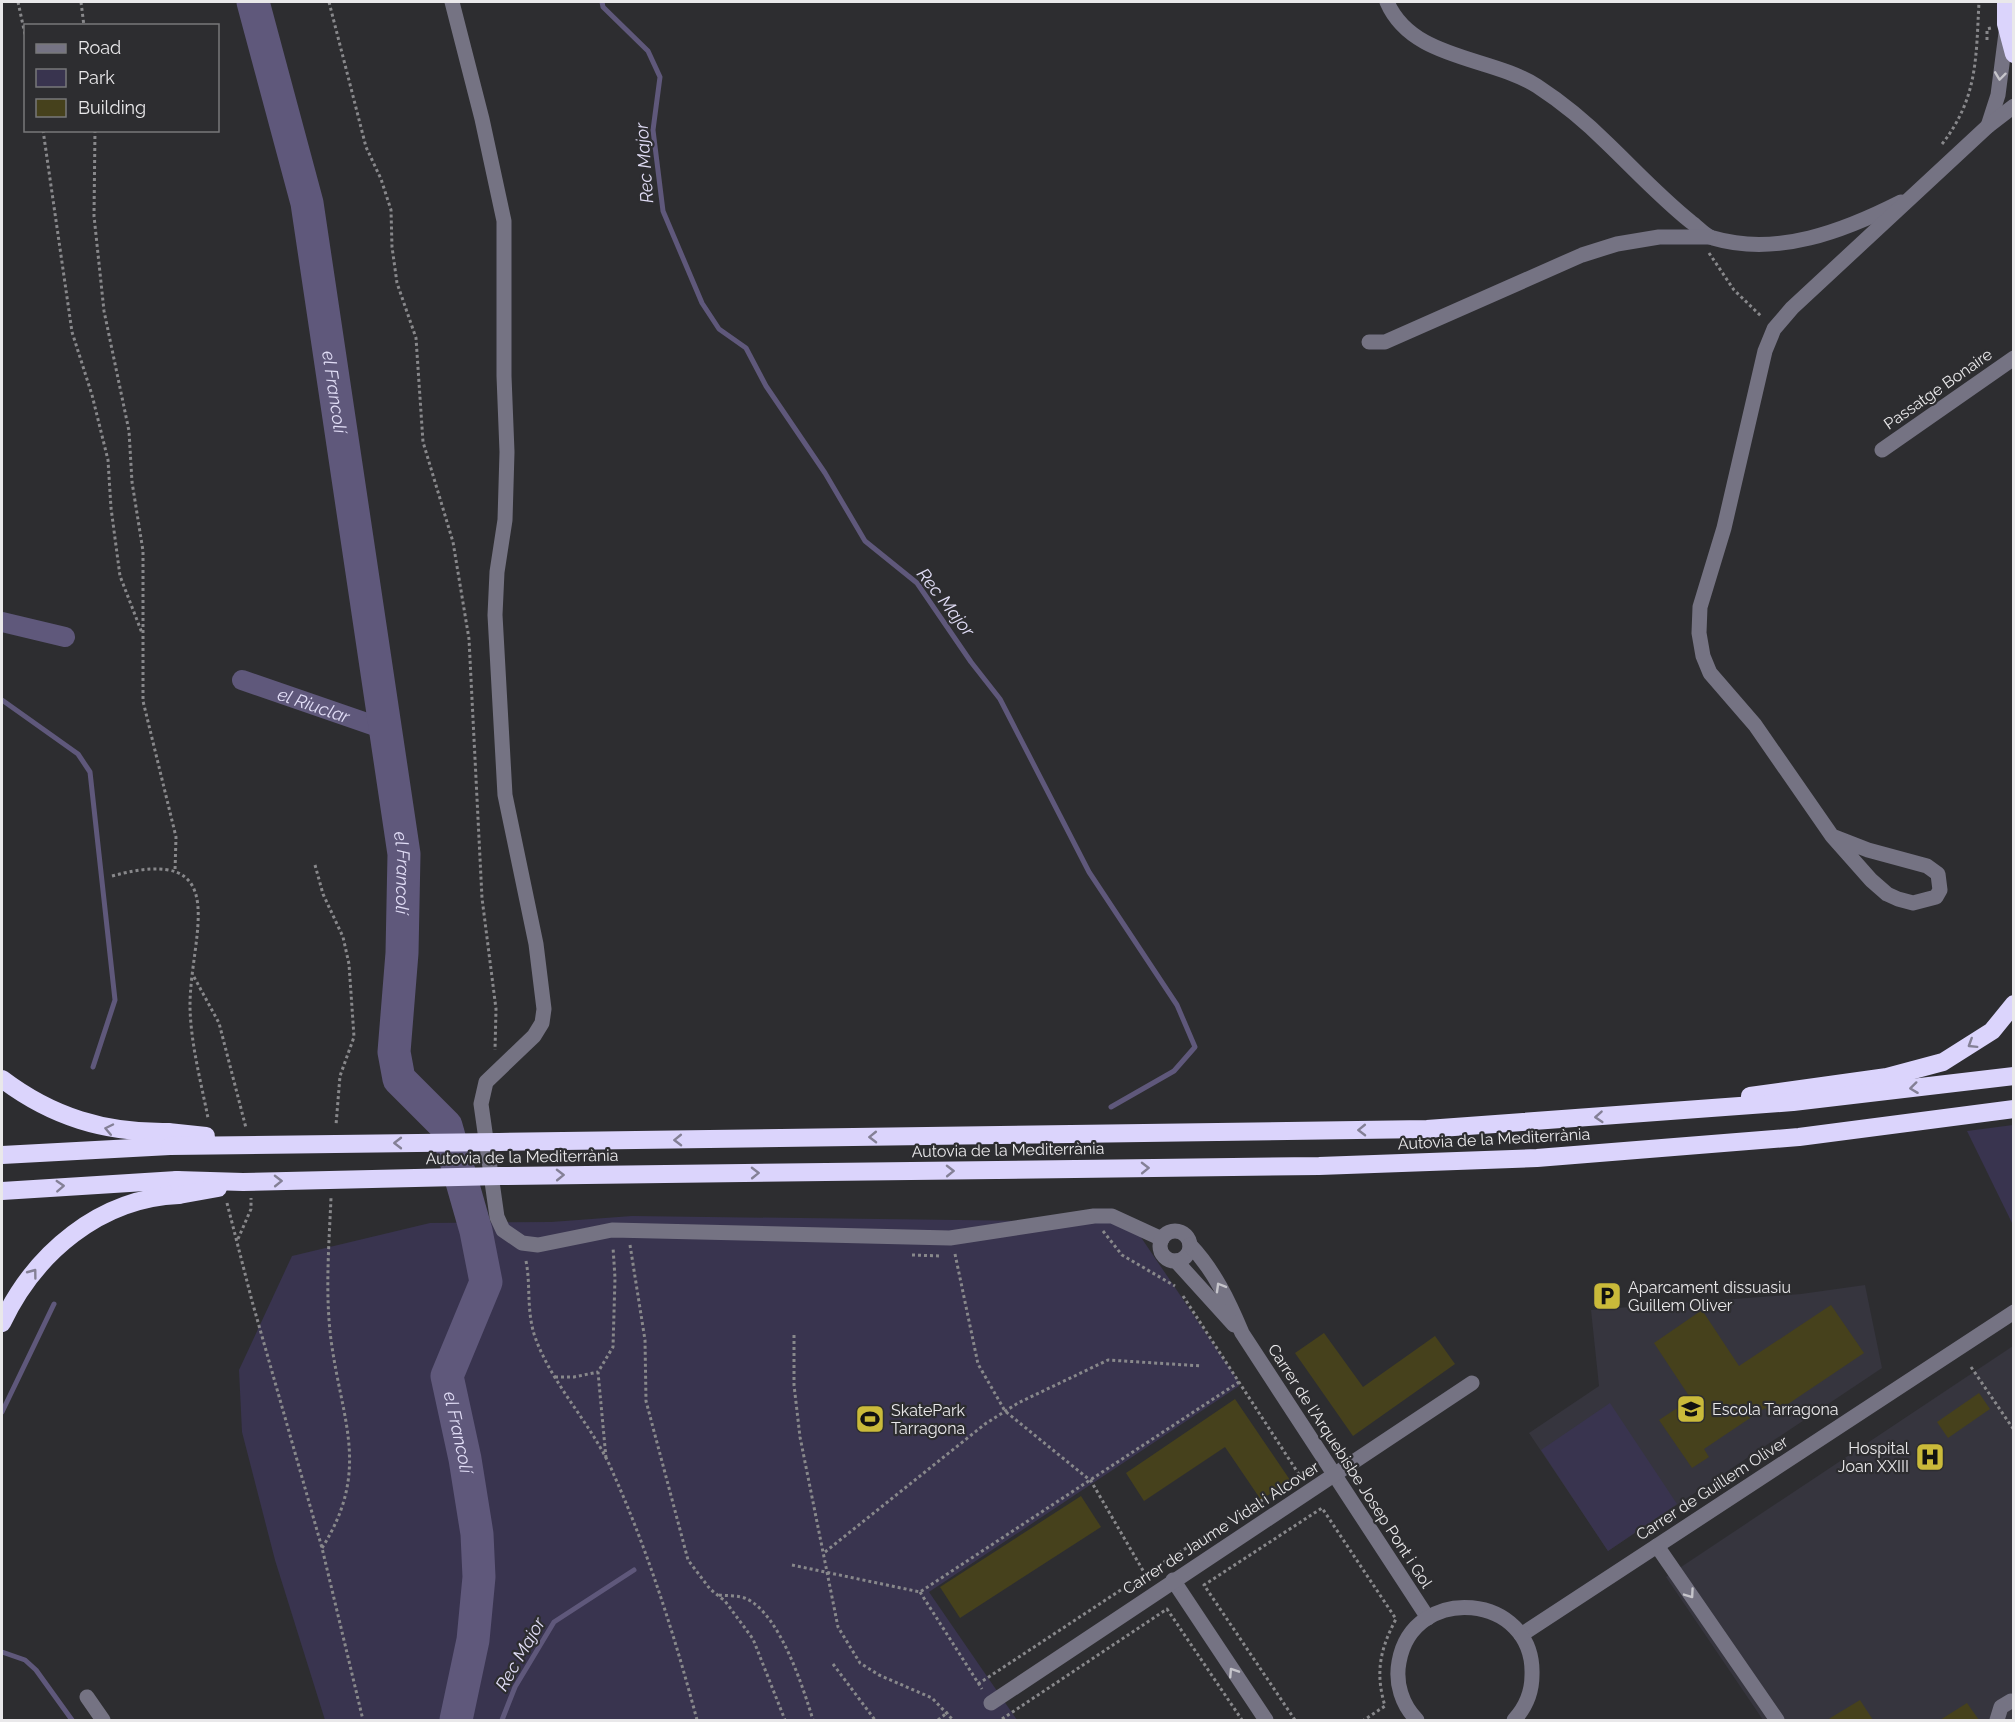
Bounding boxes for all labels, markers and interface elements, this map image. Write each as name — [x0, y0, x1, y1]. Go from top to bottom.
legend — [24, 24, 219, 132]
text: Road — [78, 37, 121, 58]
text: Park — [78, 67, 115, 88]
one-way arrow — [1994, 71, 2007, 80]
text: Building — [78, 97, 146, 118]
water label: Rec Major — [631, 121, 657, 204]
street label: Passatge Bonaire — [1880, 345, 1996, 433]
water label: el Francolí — [319, 349, 352, 437]
water label: Rec Major — [913, 564, 980, 641]
water label: el Riuclar — [275, 683, 353, 727]
water label: el Francolí — [390, 830, 415, 917]
one-way arrow — [1968, 1036, 1978, 1048]
one-way arrow — [1909, 1081, 1918, 1093]
one-way arrow — [1594, 1110, 1603, 1123]
one-way arrow — [105, 1123, 115, 1136]
one-way arrow — [1358, 1124, 1367, 1136]
street label: Autovia de la Mediterrània — [1397, 1124, 1591, 1154]
one-way arrow — [869, 1131, 878, 1143]
one-way arrow — [674, 1134, 683, 1146]
one-way arrow — [394, 1137, 403, 1149]
street label: Autovia de la Mediterrània — [911, 1139, 1105, 1161]
street label: Autovia de la Mediterrània — [425, 1146, 619, 1168]
one-way arrow — [1140, 1162, 1149, 1174]
one-way arrow — [945, 1165, 954, 1177]
one-way arrow — [750, 1167, 759, 1179]
one-way arrow — [555, 1169, 564, 1182]
one-way arrow — [273, 1175, 282, 1188]
one-way arrow — [55, 1180, 64, 1193]
one-way arrow — [26, 1269, 37, 1280]
place label: Aparcament dissuasiu Guillem Oliver — [1628, 1278, 1791, 1315]
parking icon: Aparcament dissuasiu Guillem Oliver — [1591, 1280, 1623, 1312]
one-way arrow — [1215, 1283, 1227, 1293]
street label: Carrer de l'Arquebisbe Josep Pont i Gol — [1264, 1340, 1436, 1592]
water label: el Francolí — [440, 1389, 478, 1477]
school or university icon: Escola Tarragona — [1675, 1393, 1707, 1425]
place label: Escola Tarragona — [1712, 1400, 1839, 1419]
place label: SkatePark Tarragona — [891, 1401, 966, 1438]
sports icon: SkatePark Tarragona — [854, 1403, 886, 1435]
street label: Carrer de Guillem Oliver — [1632, 1432, 1792, 1544]
place label: Hospital Joan XXIII — [1838, 1439, 1910, 1476]
hospital icon: Hospital Joan XXIII — [1914, 1441, 1946, 1473]
street label: Carrer de Jaume Vidal i Alcover — [1119, 1457, 1323, 1599]
one-way arrow — [1683, 1588, 1694, 1599]
water label: Rec Major — [491, 1613, 550, 1694]
one-way arrow — [1230, 1667, 1241, 1678]

